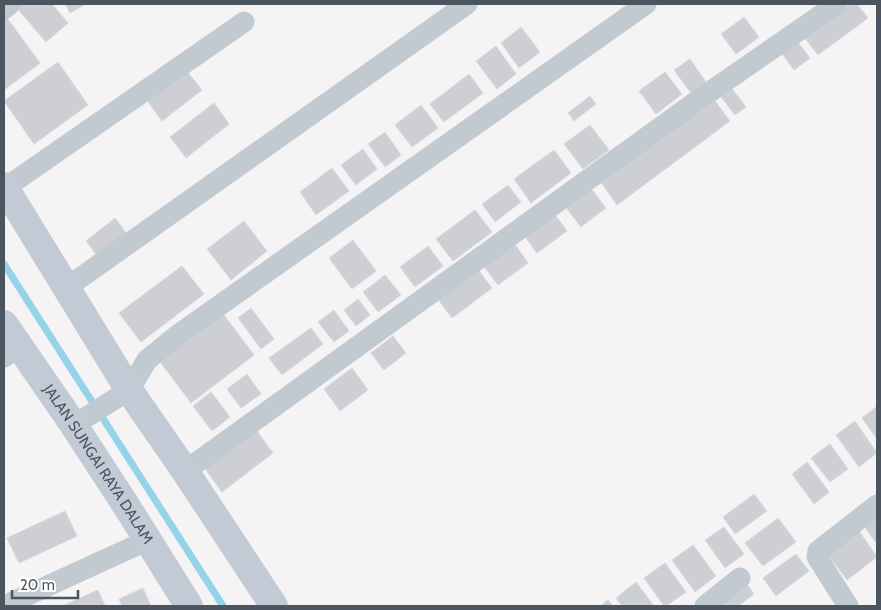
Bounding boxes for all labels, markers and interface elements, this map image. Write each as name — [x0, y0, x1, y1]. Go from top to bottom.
street label: JALAN SUNGAI RAYA DALAM — [39, 380, 157, 547]
scale bar — [12, 568, 79, 600]
text: 20 m — [20, 576, 55, 594]

